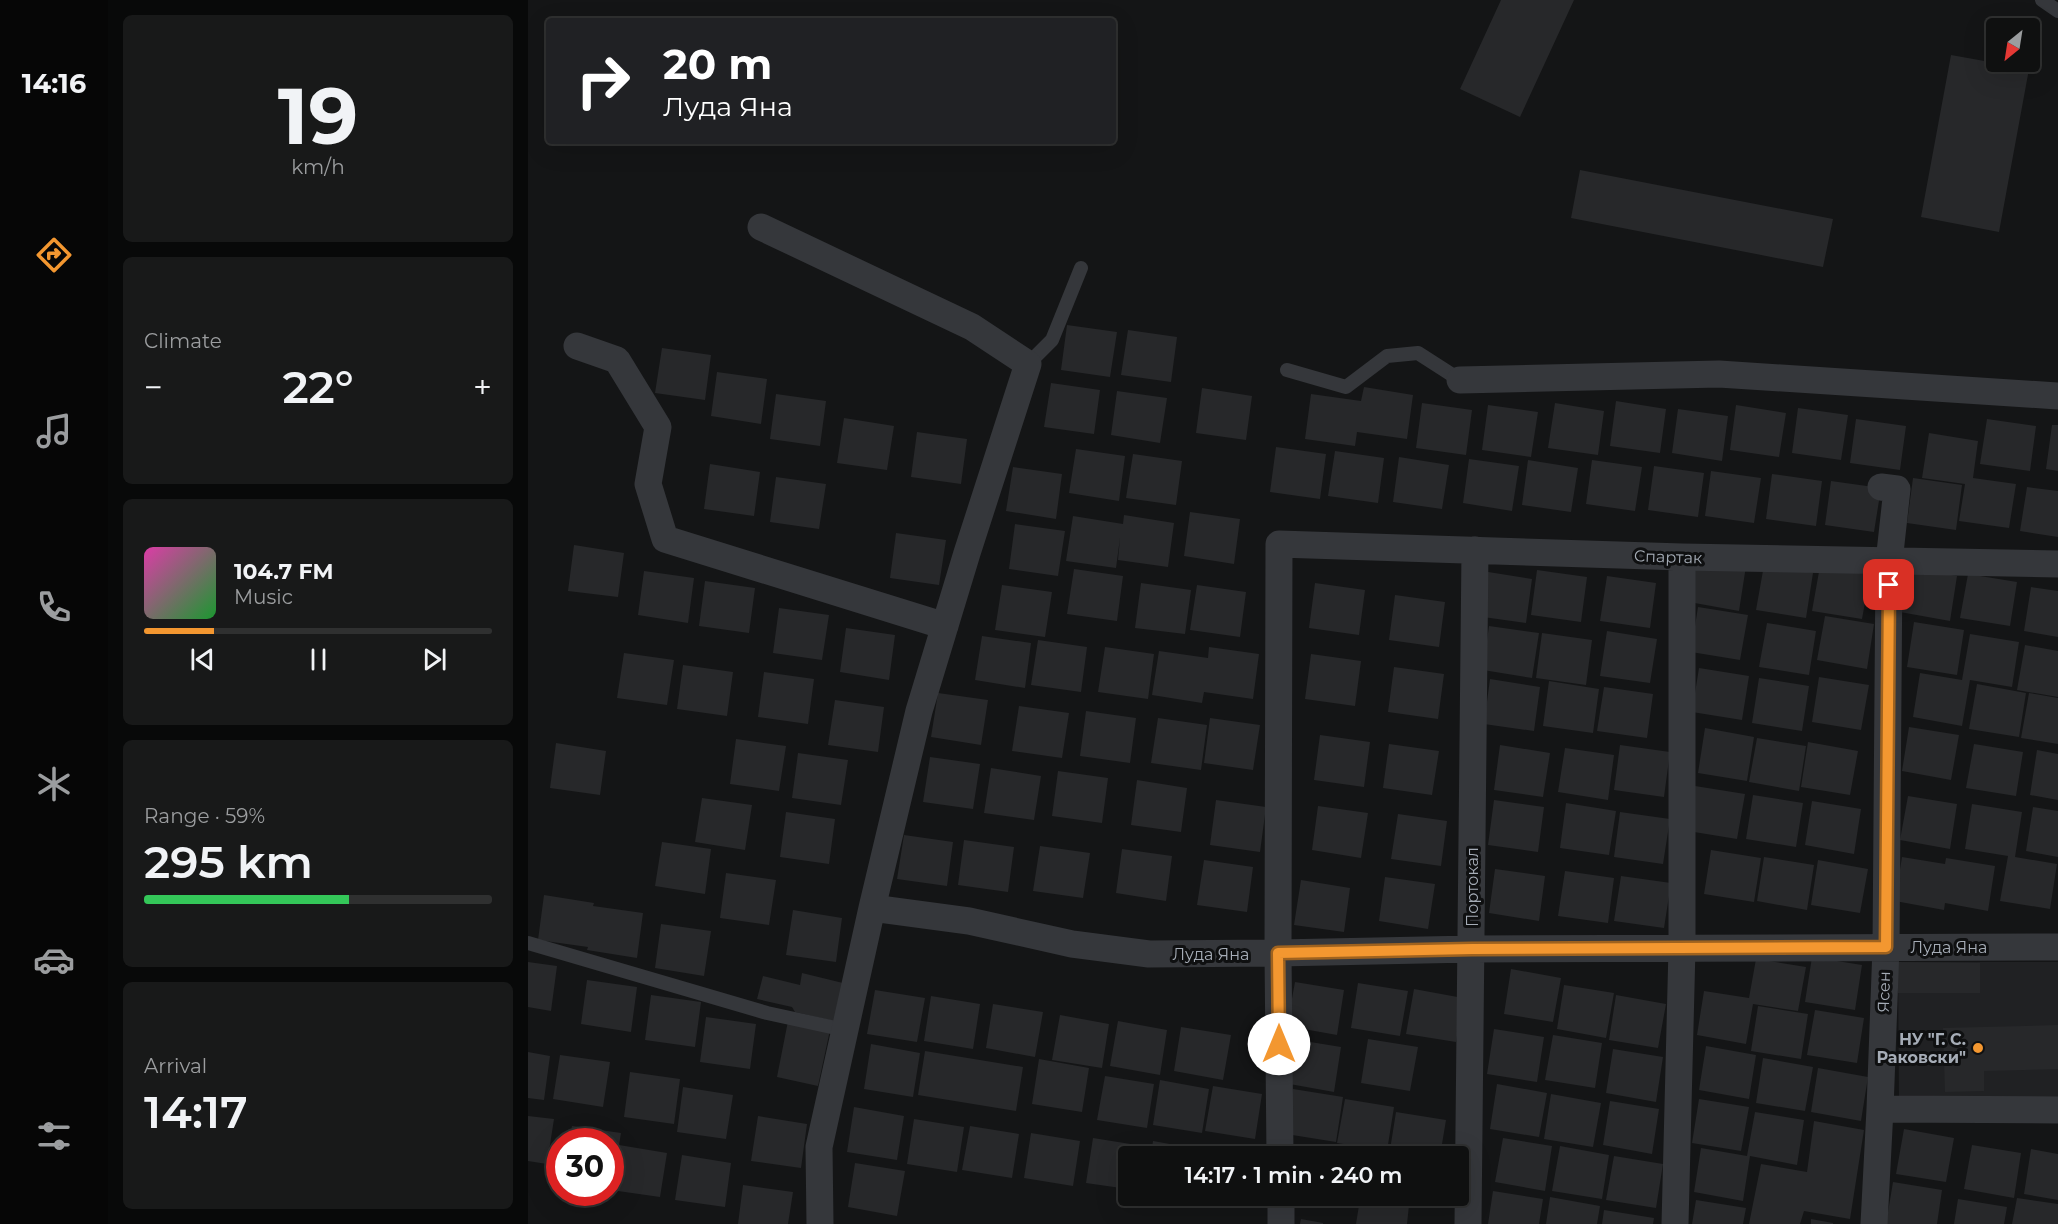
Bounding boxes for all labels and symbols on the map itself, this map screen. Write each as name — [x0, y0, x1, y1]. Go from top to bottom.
north arrow — [1986, 18, 2040, 72]
street label: Спартак — [1633, 546, 1703, 568]
pin — [1863, 559, 1914, 610]
street label: Портокал — [1463, 847, 1482, 927]
street label: Луда Яна — [1911, 938, 1987, 957]
street label: Луда Яна — [1173, 945, 1249, 964]
street label: Ясен — [1874, 971, 1894, 1013]
position arrow — [1247, 1012, 1311, 1076]
place label: НУ "Г. С. Раковски" — [1876, 1030, 1966, 1067]
marker: НУ "Г. С. Раковски" — [1971, 1041, 1985, 1055]
speed limit sign: 30 — [546, 1128, 624, 1206]

